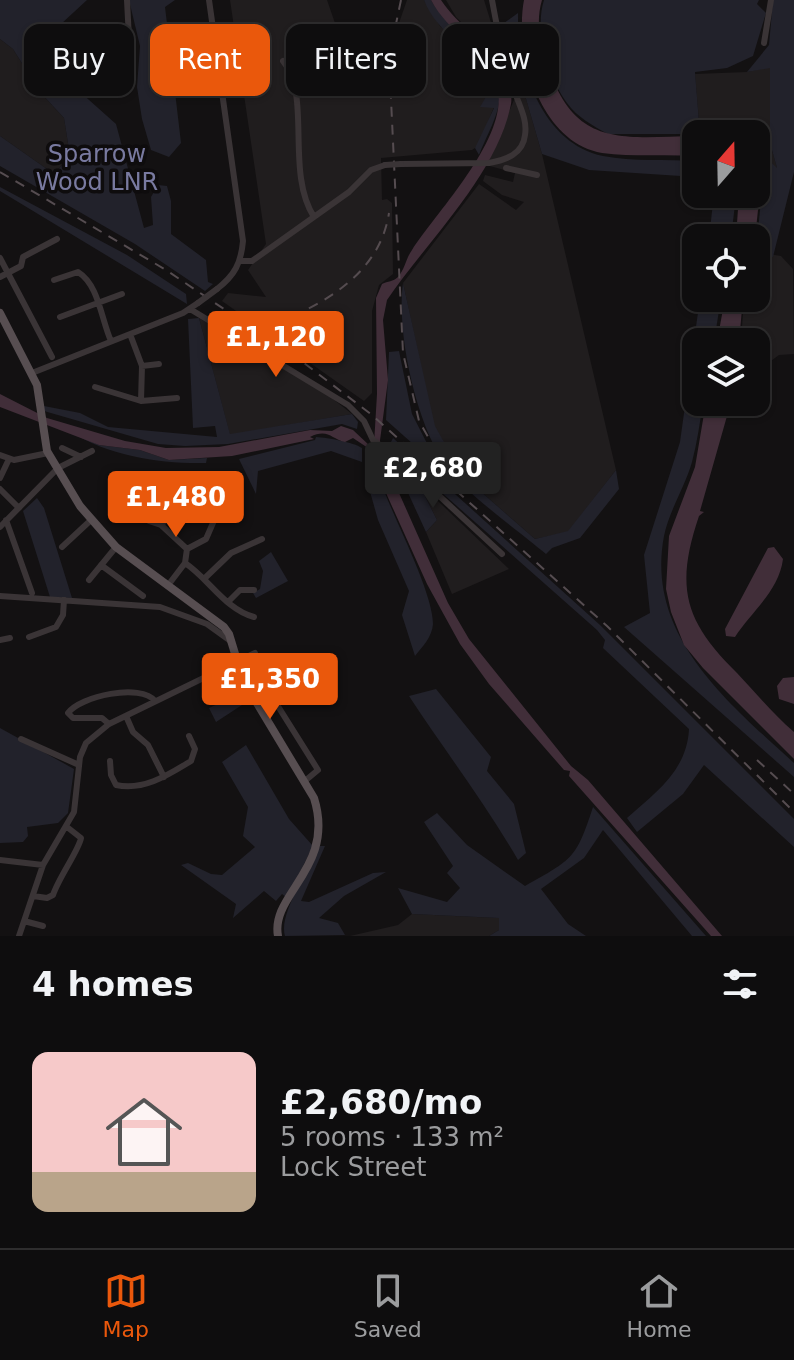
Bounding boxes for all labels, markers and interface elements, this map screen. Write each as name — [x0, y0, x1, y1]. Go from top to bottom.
chip: Buy — [24, 24, 134, 96]
chip: Rent — [150, 24, 270, 96]
chip: Filters — [286, 24, 426, 96]
chip: New — [442, 24, 559, 96]
north arrow — [682, 120, 770, 208]
map controls — [682, 120, 770, 416]
park label: Sparrow Wood LNR — [36, 140, 158, 196]
button: locate — [682, 224, 770, 312]
pin: £1,120 — [211, 311, 341, 379]
text: £1,120 — [226, 322, 326, 352]
button: layers — [682, 328, 770, 416]
pin: £2,680 — [368, 442, 498, 510]
text: £2,680 — [383, 453, 483, 483]
pin: £1,480 — [111, 471, 241, 539]
text: £1,480 — [126, 482, 226, 512]
pin: £1,350 — [205, 653, 335, 721]
text: £1,350 — [220, 664, 320, 694]
icon: filters — [718, 962, 762, 1006]
text: 4 homes — [32, 964, 194, 1004]
text: £2,680/mo — [280, 1082, 482, 1122]
icon: home — [96, 1084, 192, 1180]
text: 5 rooms · 133 m² — [280, 1122, 504, 1152]
text: Lock Street — [280, 1152, 427, 1182]
tab: Map — [102, 1269, 149, 1342]
tab: Saved — [354, 1269, 422, 1342]
tab: Home — [627, 1269, 692, 1342]

